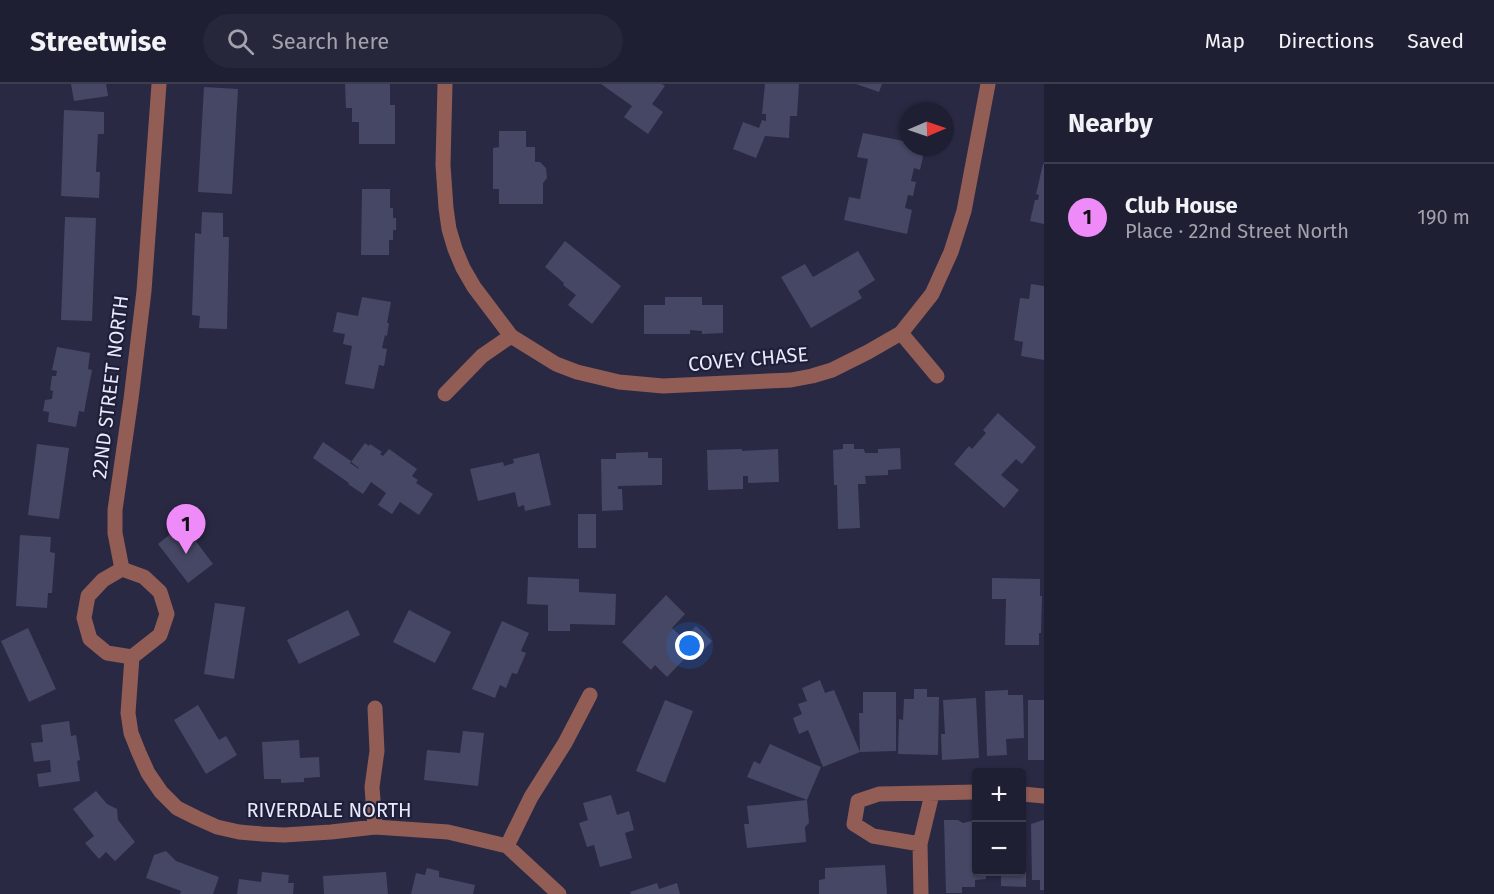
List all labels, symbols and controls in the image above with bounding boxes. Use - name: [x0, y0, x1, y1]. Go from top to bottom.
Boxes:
- search box: [203, 14, 623, 68]
- text: Streetwise: [30, 25, 167, 58]
- icon: search: [224, 25, 257, 58]
- text: Search here: [272, 28, 389, 55]
- text: Map: [1205, 28, 1245, 54]
- text: Directions: [1278, 28, 1374, 54]
- text: Saved: [1407, 28, 1464, 54]
- north arrow: [900, 102, 954, 156]
- text: Nearby: [1068, 108, 1153, 139]
- text: Club House: [1125, 192, 1238, 219]
- text: 1: [1083, 205, 1092, 229]
- text: 190 m: [1417, 205, 1470, 229]
- text: Place · 22nd Street North: [1125, 219, 1349, 243]
- street label: 22ND STREET NORTH: [87, 294, 133, 480]
- street label: COVEY CHASE: [687, 342, 809, 376]
- pin: 1: [166, 504, 206, 554]
- your location: [675, 631, 704, 660]
- map controls: [972, 768, 1026, 876]
- button: +: [972, 768, 1026, 822]
- street label: RIVERDALE NORTH: [246, 798, 412, 822]
- button: −: [972, 822, 1026, 876]

